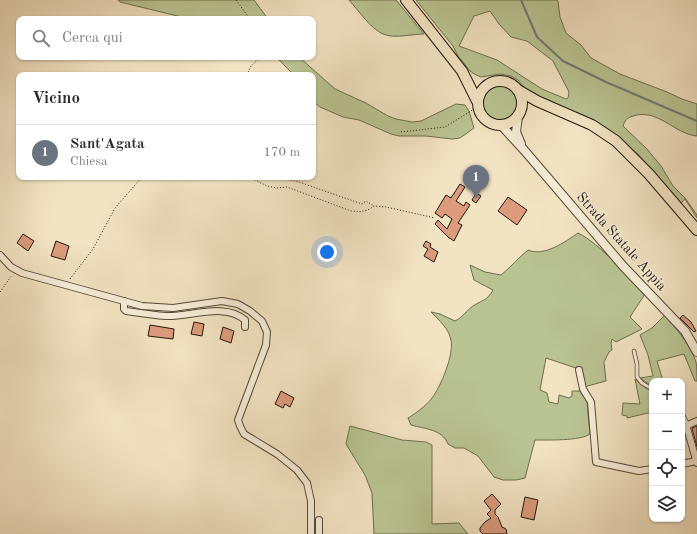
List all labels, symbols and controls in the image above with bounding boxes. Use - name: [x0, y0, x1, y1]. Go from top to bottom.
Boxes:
- search box: [16, 16, 316, 60]
- icon: search: [30, 27, 52, 49]
- text: Cerca qui: [62, 31, 123, 46]
- text: Vicino: [32, 90, 80, 107]
- text: Sant'Agata: [70, 137, 145, 152]
- text: 1: [41, 146, 49, 159]
- text: 170 m: [263, 146, 300, 159]
- text: Chiesa: [70, 155, 107, 168]
- pin: 1: [463, 165, 489, 198]
- street label: Strada Statale Appia: [574, 190, 669, 294]
- your location: [317, 242, 337, 262]
- map controls: [649, 378, 685, 522]
- button: +: [649, 378, 685, 414]
- button: −: [649, 414, 685, 450]
- button: locate: [649, 450, 685, 486]
- button: layers: [649, 486, 685, 522]

